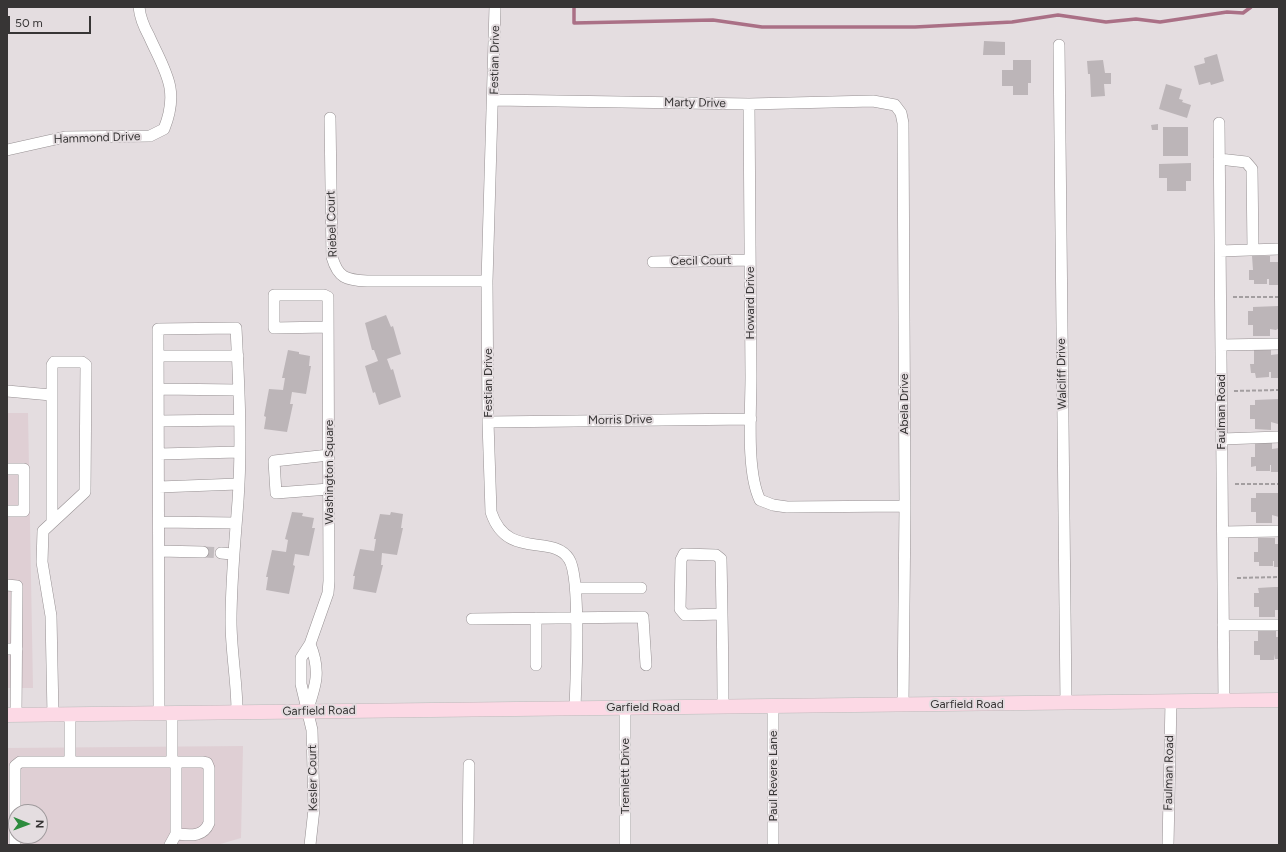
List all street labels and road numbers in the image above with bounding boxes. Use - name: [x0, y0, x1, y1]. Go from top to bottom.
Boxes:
- street label: Festian Drive: [487, 25, 503, 95]
- street label: Marty Drive: [664, 95, 726, 111]
- street label: Hammond Drive: [53, 129, 141, 147]
- street label: Riebel Court: [324, 190, 340, 258]
- street label: Cecil Court: [670, 253, 732, 269]
- street label: Howard Drive: [743, 267, 757, 339]
- street label: Walcliff Drive: [1054, 338, 1070, 410]
- street label: Festian Drive: [481, 348, 495, 418]
- street label: Abela Drive: [897, 373, 911, 435]
- street label: Faulman Road: [1214, 374, 1228, 450]
- street label: Morris Drive: [588, 412, 652, 428]
- street label: Washington Square: [322, 420, 336, 524]
- street label: Garfield Road: [930, 697, 1004, 711]
- street label: Garfield Road: [606, 700, 680, 714]
- street label: Garfield Road: [282, 703, 356, 719]
- street label: Paul Revere Lane: [766, 731, 780, 821]
- street label: Faulman Road: [1161, 735, 1177, 811]
- street label: Tremlett Drive: [618, 738, 632, 814]
- street label: Kesler Court: [305, 745, 321, 811]

